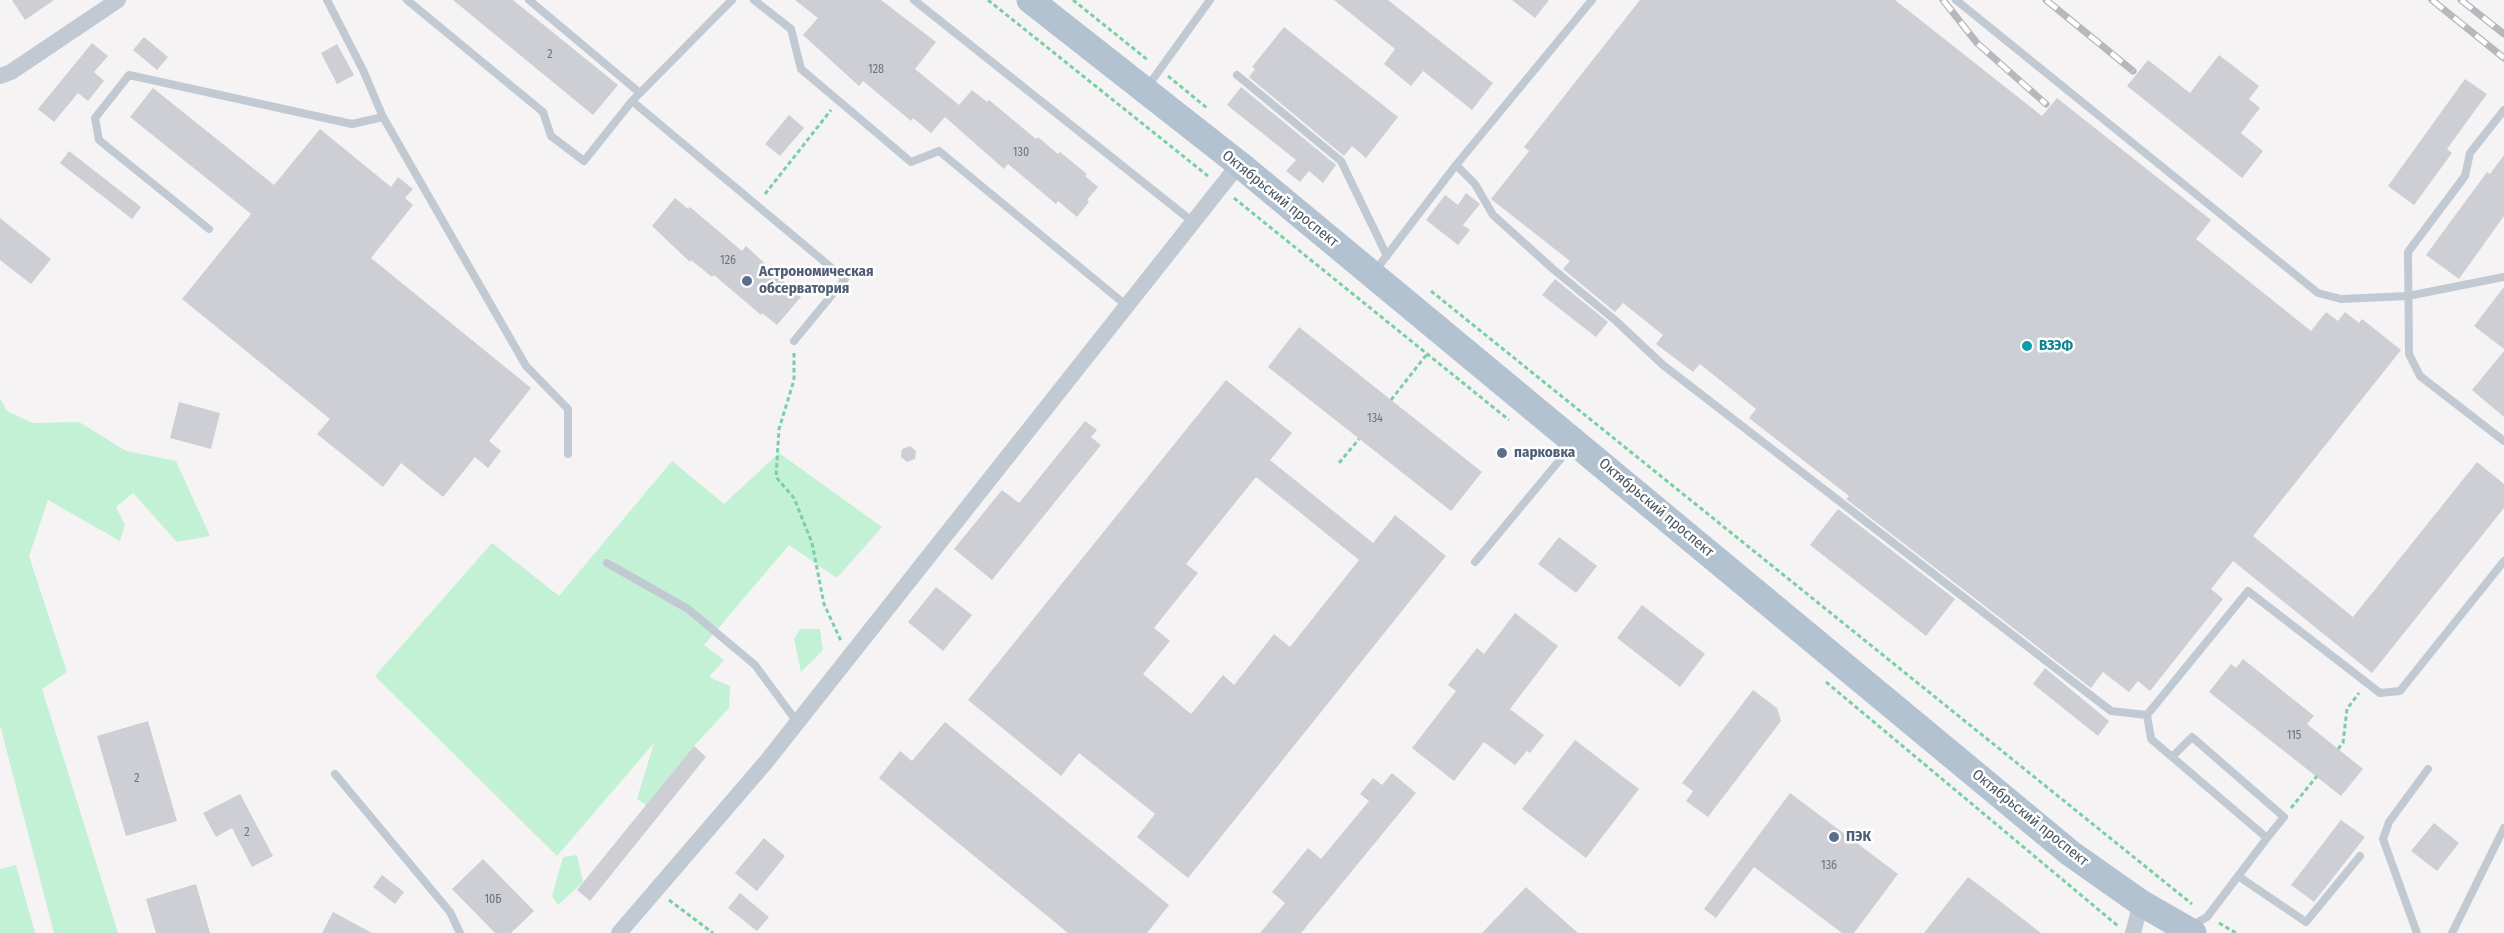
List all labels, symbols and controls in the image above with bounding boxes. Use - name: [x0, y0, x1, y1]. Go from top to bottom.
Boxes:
- house number: 2: [547, 48, 553, 62]
- house number: 128: [868, 63, 884, 77]
- house number: 130: [1013, 146, 1029, 160]
- street label: Октябрьский проспект: [1218, 147, 1342, 251]
- house number: 126: [720, 254, 736, 268]
- place label: Aстрономическая обсерватория: [759, 263, 873, 298]
- marker: Aстрономическая обсерватория: [740, 274, 754, 288]
- place label: ВЗЭФ: [2039, 337, 2073, 355]
- marker: ВЗЭФ: [2020, 339, 2034, 353]
- house number: 134: [1367, 412, 1383, 426]
- place label: парковка: [1514, 444, 1575, 462]
- marker: парковка: [1495, 446, 1509, 460]
- street label: Октябрьский проспект: [1595, 455, 1717, 561]
- house number: 115: [2287, 729, 2301, 743]
- street label: Октябрьский проспект: [1968, 766, 2092, 870]
- house number: 2: [134, 772, 140, 786]
- house number: 2: [244, 826, 250, 840]
- place label: ПЭК: [1846, 828, 1871, 846]
- marker: ПЭК: [1827, 830, 1841, 844]
- house number: 136: [1821, 859, 1837, 873]
- house number: 10Б: [484, 893, 502, 907]

